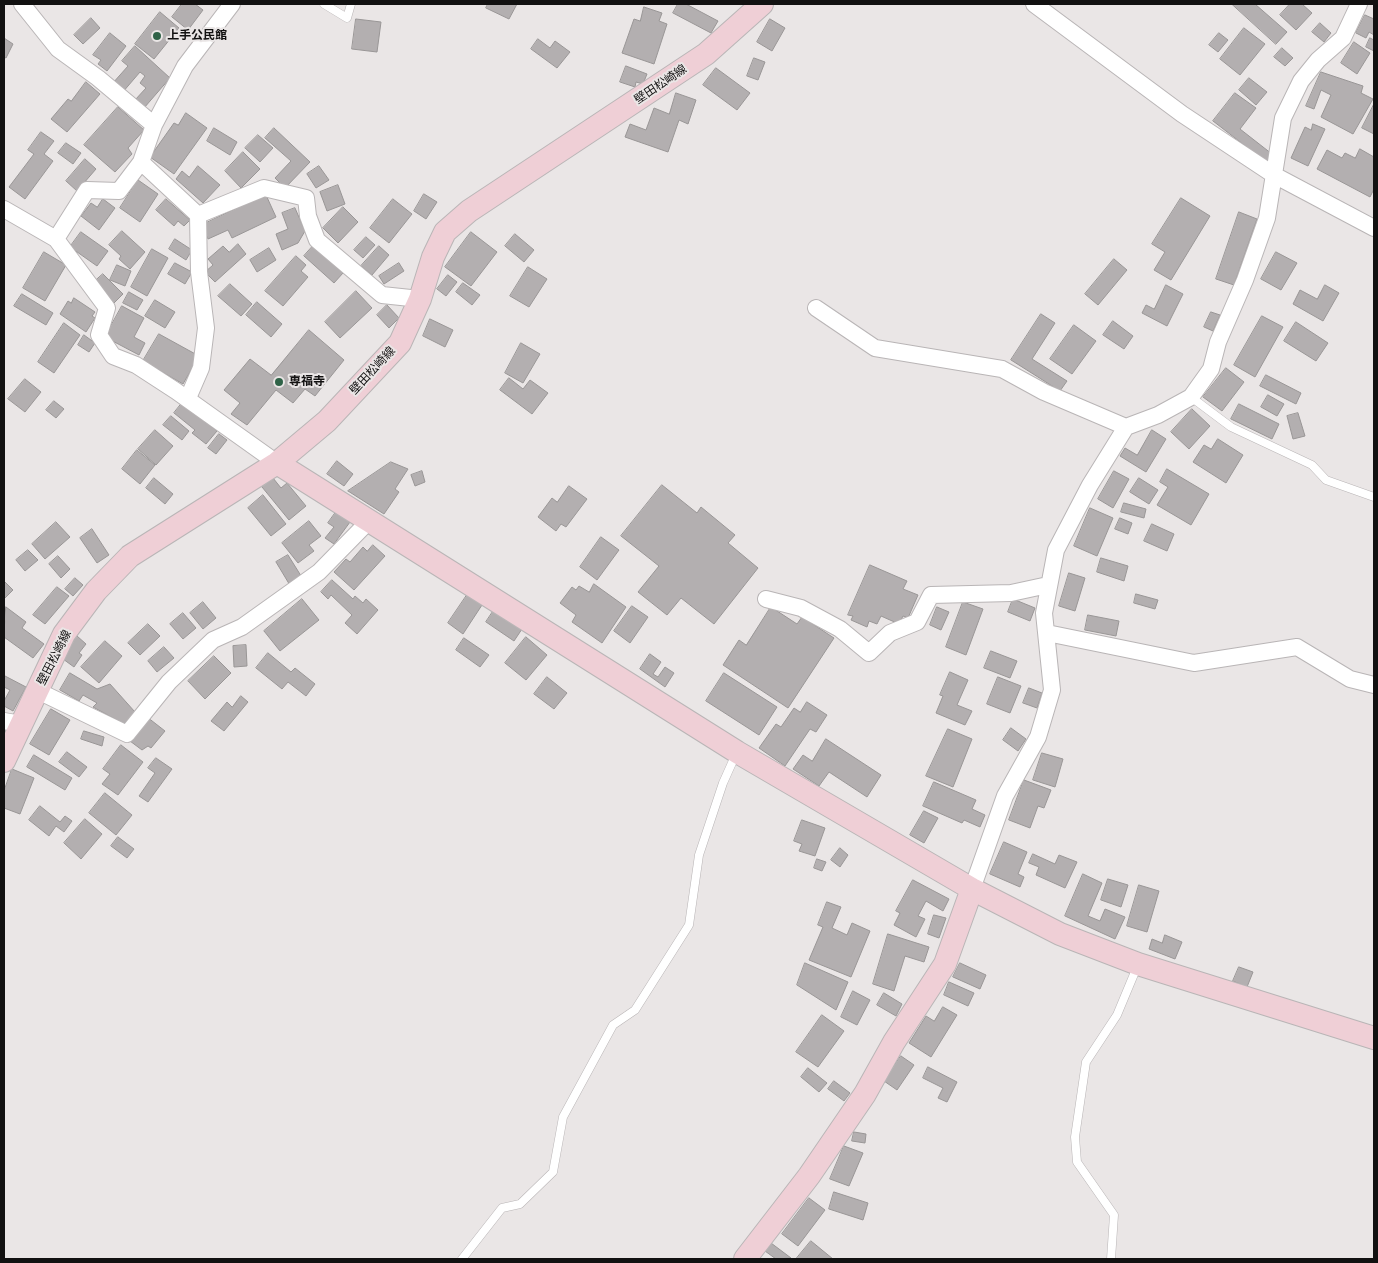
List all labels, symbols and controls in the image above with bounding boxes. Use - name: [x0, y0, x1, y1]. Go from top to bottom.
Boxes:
- place label: 上手公民館: [167, 29, 227, 43]
- marker: 上手公民館: [151, 30, 163, 42]
- street label: 壁田松崎線: [632, 62, 690, 108]
- street label: 壁田松崎線: [347, 344, 399, 398]
- place label: 専福寺: [289, 375, 325, 389]
- marker: 専福寺: [273, 376, 285, 388]
- street label: 壁田松崎線: [35, 628, 75, 688]

